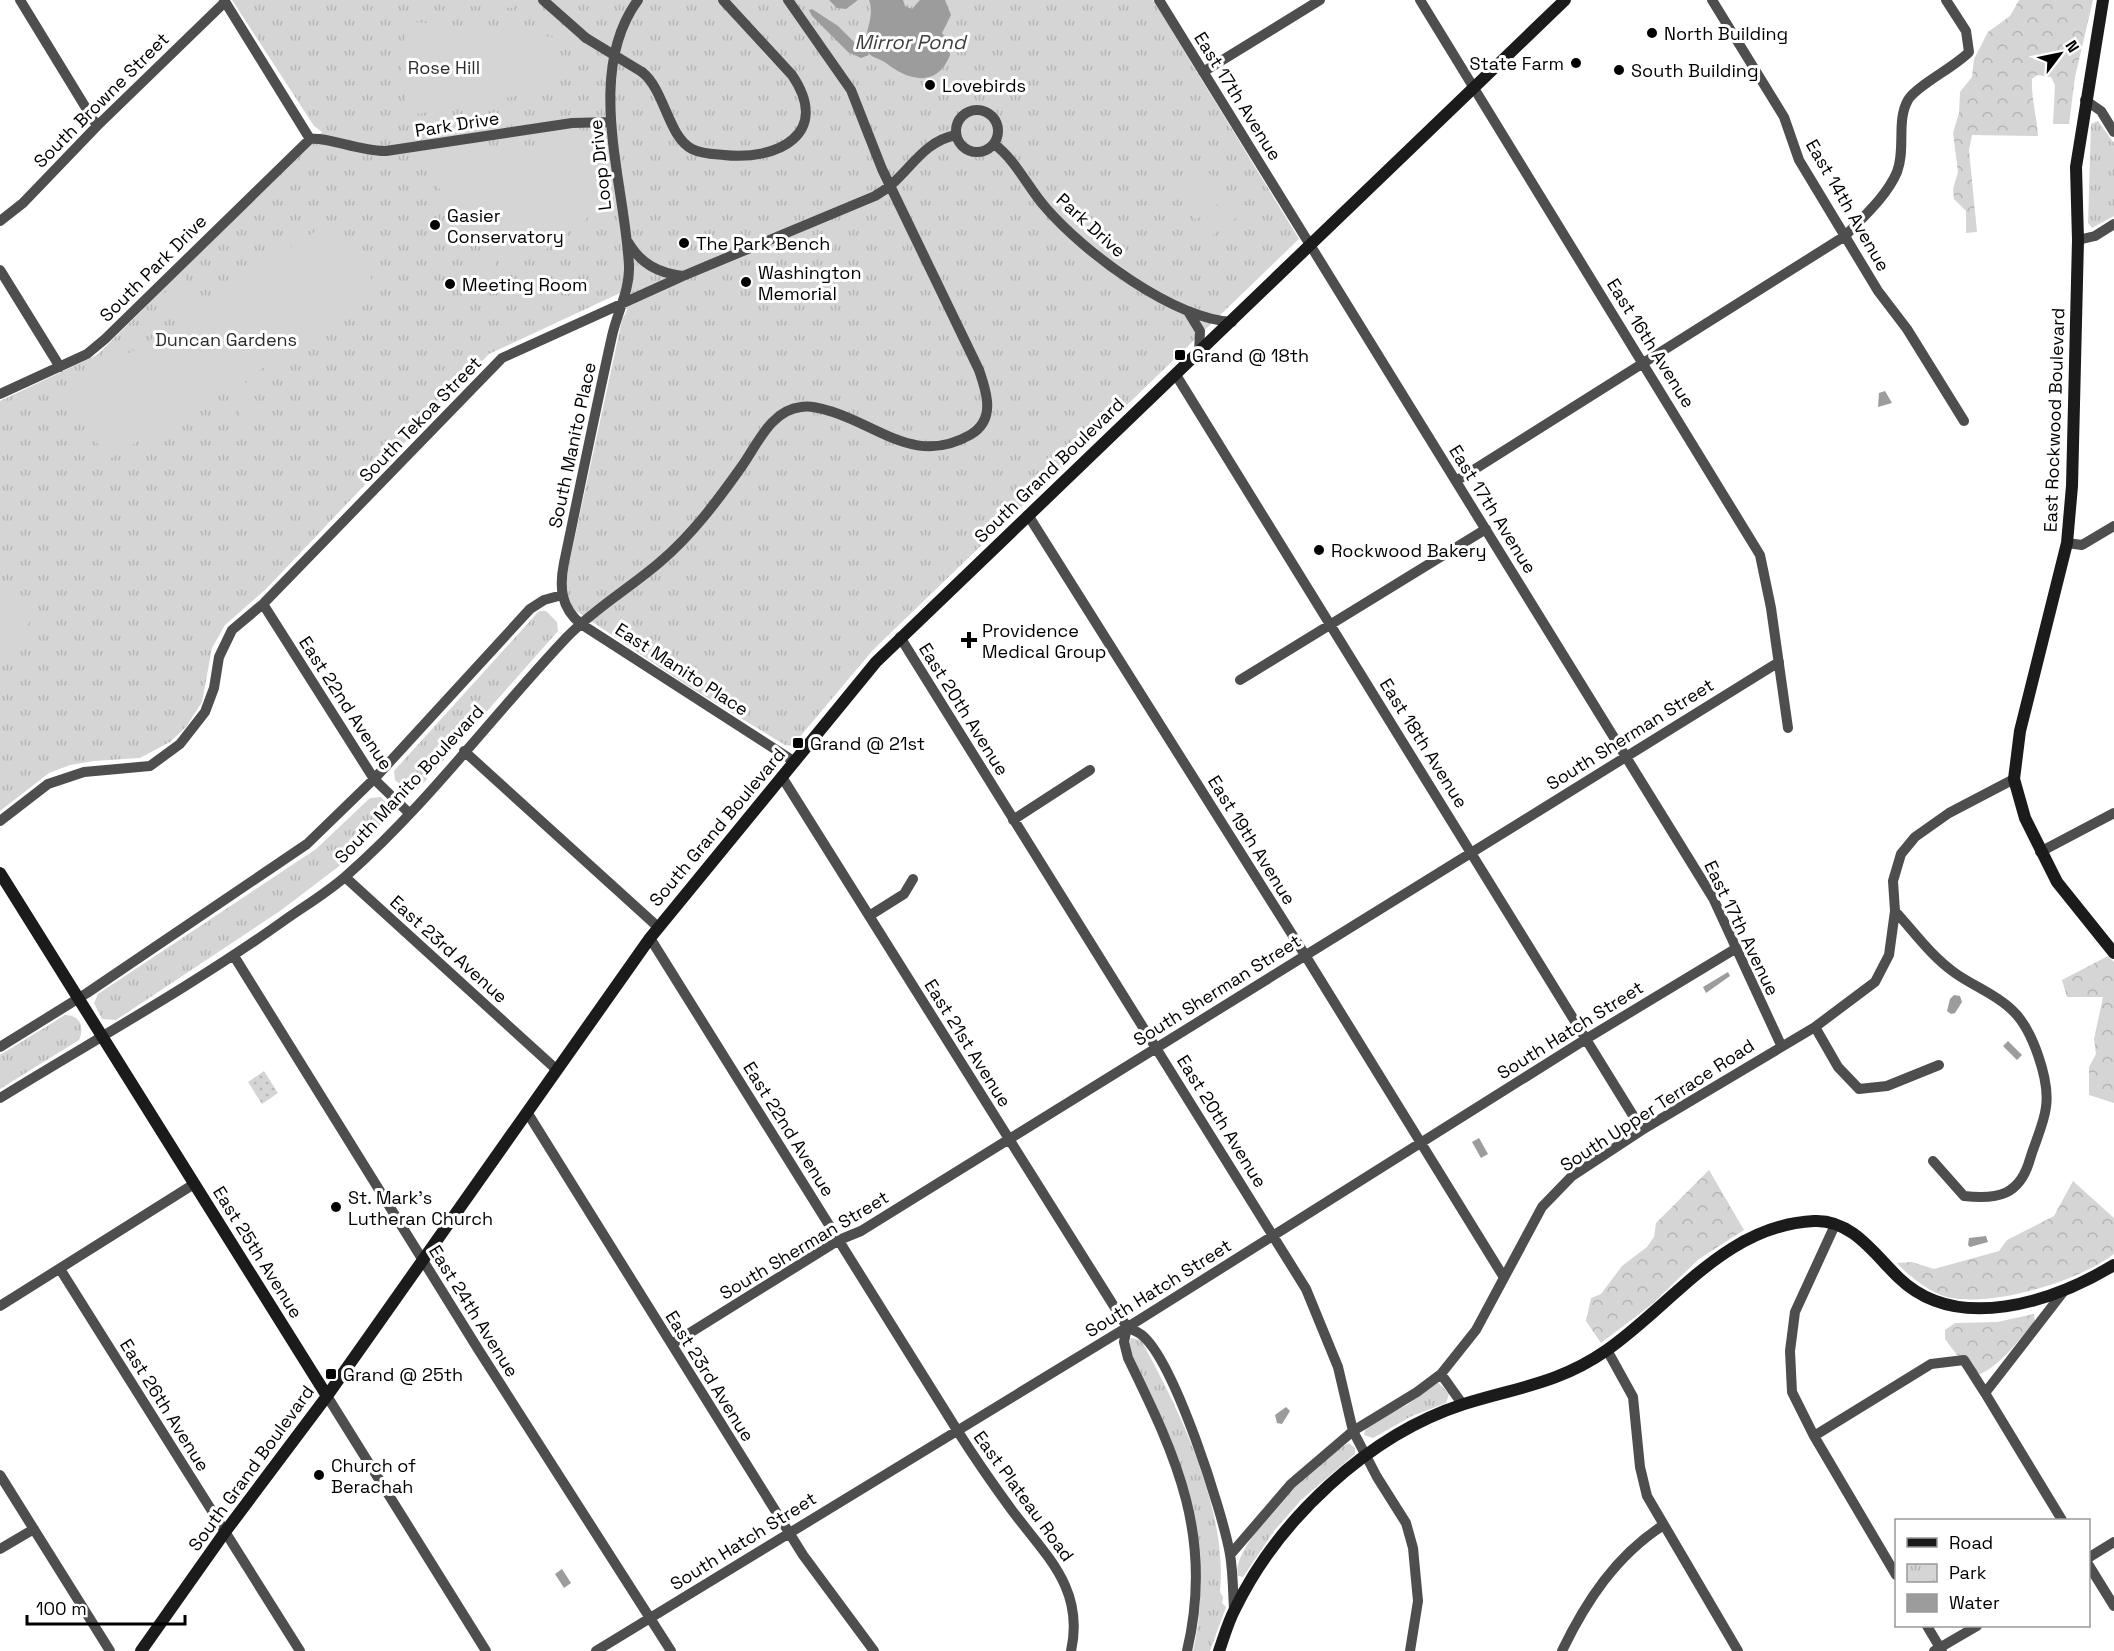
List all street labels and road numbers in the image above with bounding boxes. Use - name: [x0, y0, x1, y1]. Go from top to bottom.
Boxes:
- street label: South Browne Street: [28, 27, 174, 173]
- street label: East 17th Avenue: [1189, 27, 1287, 165]
- street label: Park Drive: [413, 106, 501, 142]
- street label: Loop Drive: [584, 118, 616, 212]
- street label: East 14th Avenue: [1801, 135, 1895, 275]
- street label: Park Drive: [1052, 188, 1130, 262]
- street label: South Park Drive: [95, 210, 211, 326]
- street label: East 16th Avenue: [1602, 274, 1700, 412]
- street label: East Rockwood Boulevard: [2039, 307, 2069, 533]
- street label: South Tekoa Street: [354, 351, 486, 487]
- street label: South Manito Place: [543, 360, 601, 530]
- street label: South Grand Boulevard: [969, 392, 1129, 548]
- street label: East 17th Avenue: [1444, 440, 1542, 578]
- street label: East Manito Place: [611, 617, 753, 721]
- street label: East 22nd Avenue: [294, 632, 398, 774]
- street label: East 20th Avenue: [914, 638, 1014, 780]
- street label: South Sherman Street: [1542, 673, 1718, 795]
- street label: East 18th Avenue: [1375, 674, 1473, 812]
- street label: South Manito Boulevard: [329, 700, 489, 868]
- street label: South Grand Boulevard: [644, 743, 790, 911]
- street label: East 19th Avenue: [1203, 771, 1301, 909]
- street label: East 17th Avenue: [1699, 857, 1785, 999]
- street label: East 23rd Avenue: [385, 890, 513, 1008]
- street label: South Sherman Street: [1129, 929, 1305, 1051]
- street label: East 21st Avenue: [919, 975, 1017, 1111]
- street label: South Hatch Street: [1493, 976, 1647, 1084]
- street label: South Upper Terrace Road: [1556, 1034, 1758, 1176]
- street label: East 20th Avenue: [1172, 1050, 1272, 1192]
- street label: East 22nd Avenue: [738, 1057, 840, 1201]
- street label: East 25th Avenue: [208, 1182, 308, 1322]
- street label: South Sherman Street: [715, 1185, 893, 1305]
- street label: South Hatch Street: [1081, 1234, 1235, 1342]
- street label: East 24th Avenue: [424, 1241, 524, 1381]
- street label: East 23rd Avenue: [660, 1306, 760, 1446]
- street label: East 26th Avenue: [115, 1335, 215, 1475]
- street label: South Grand Boulevard: [183, 1380, 319, 1556]
- street label: East Plateau Road: [969, 1426, 1079, 1566]
- street label: South Hatch Street: [666, 1487, 820, 1595]

